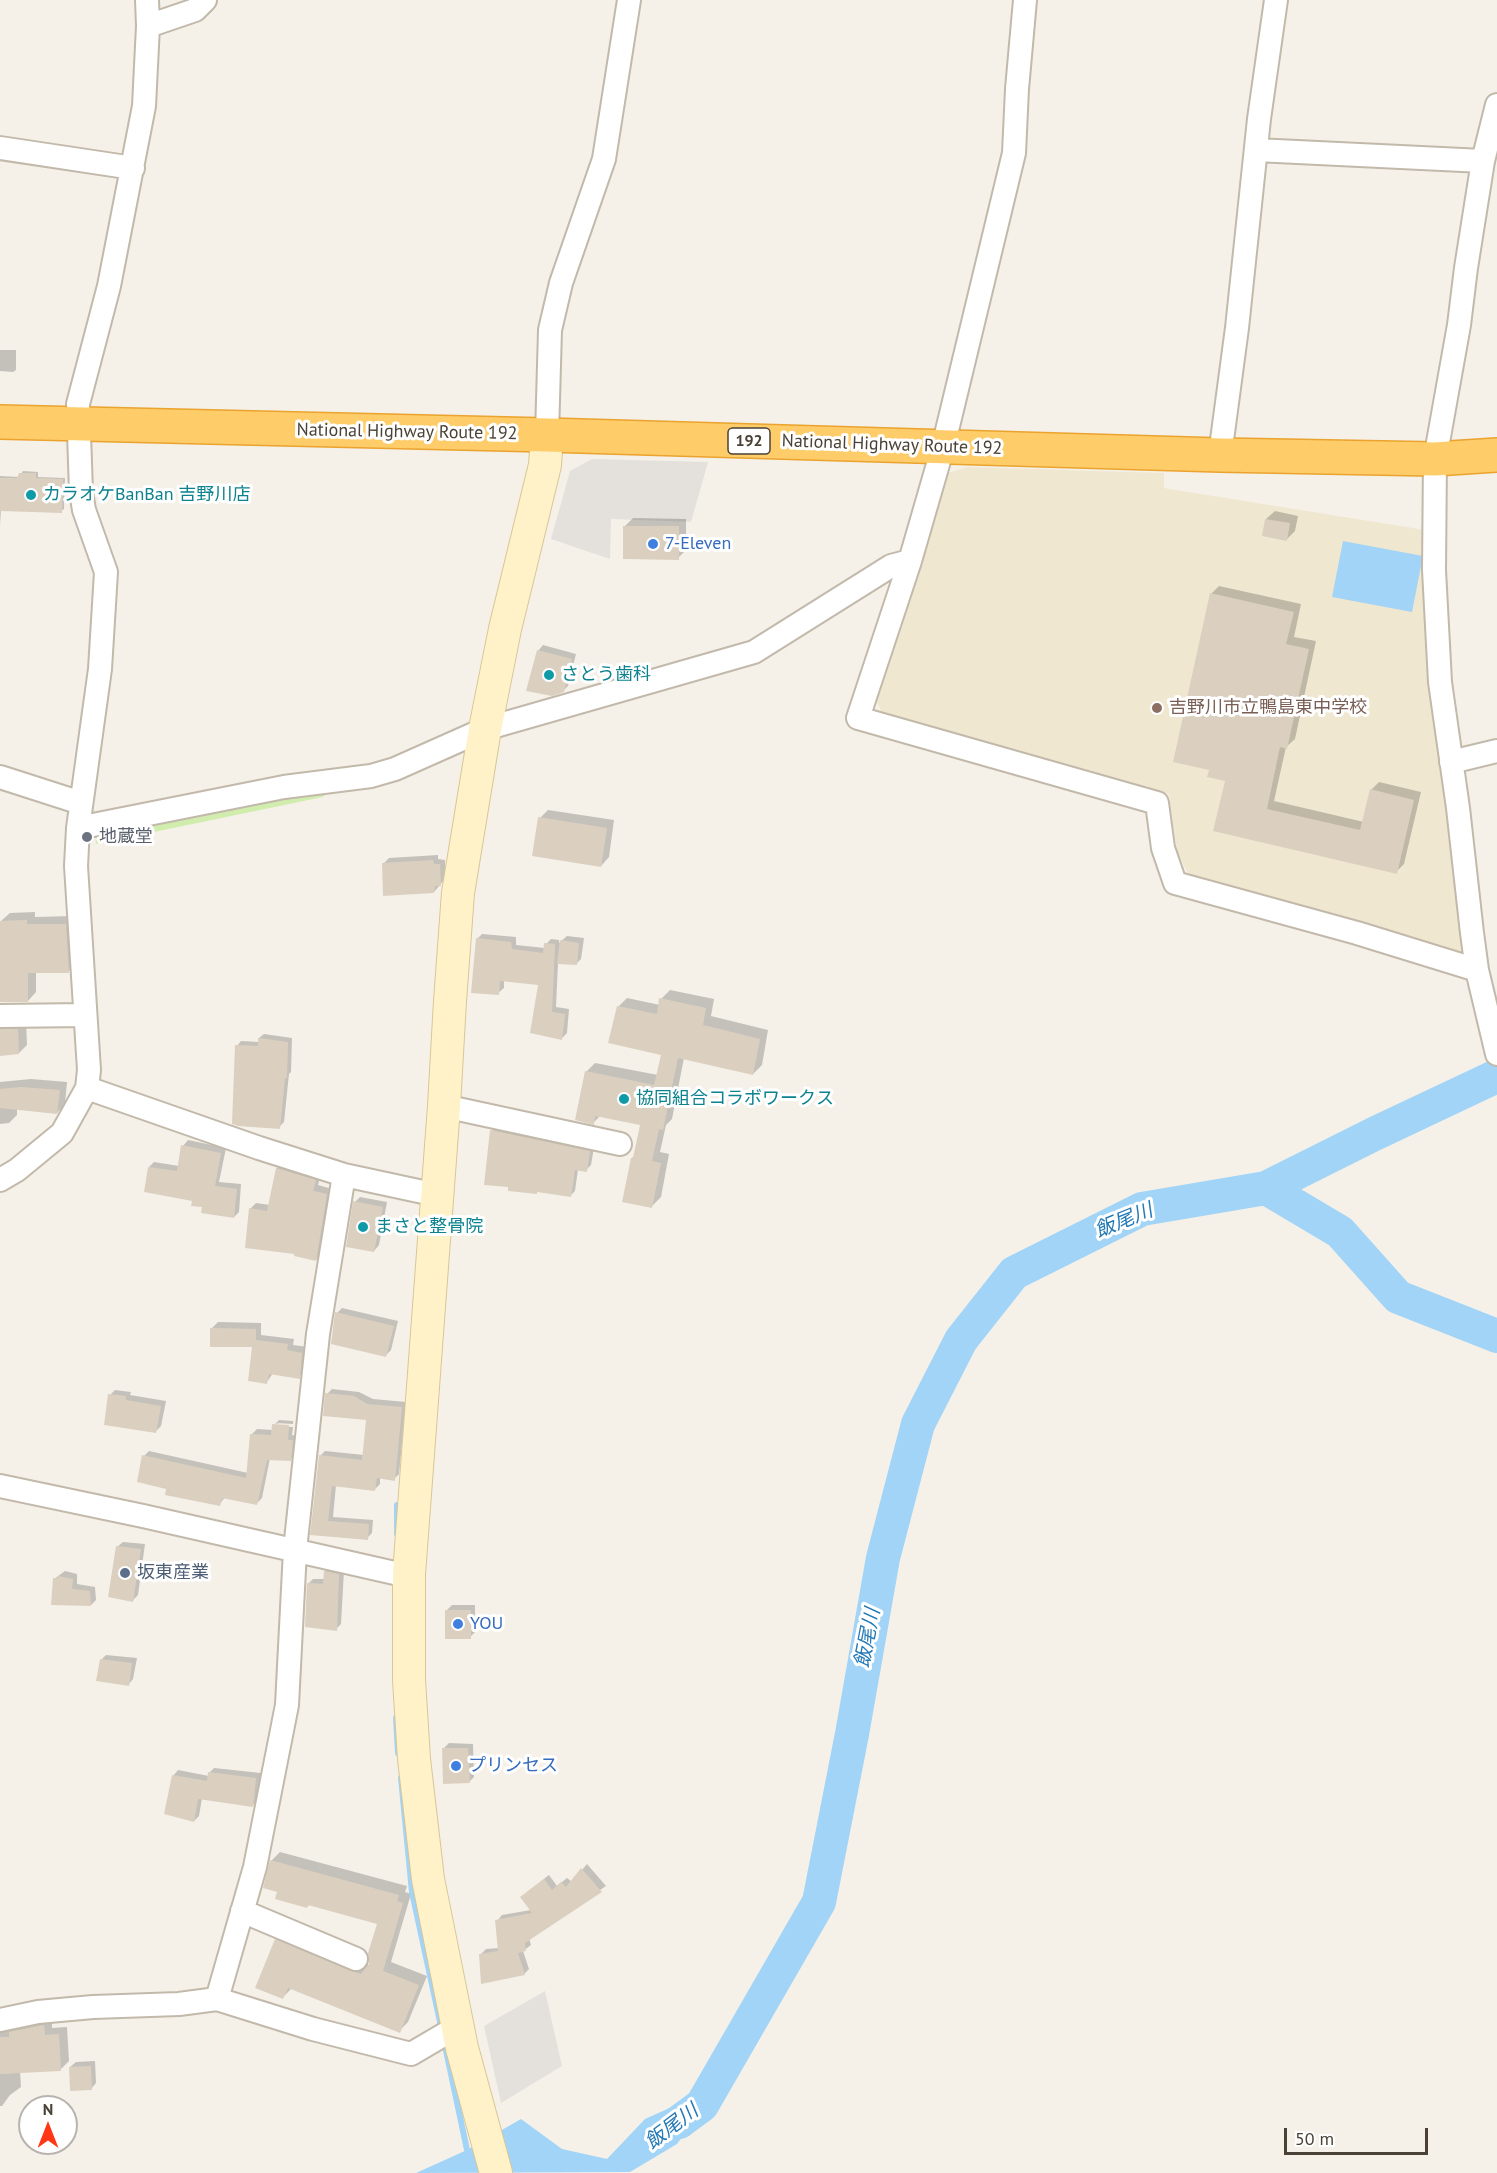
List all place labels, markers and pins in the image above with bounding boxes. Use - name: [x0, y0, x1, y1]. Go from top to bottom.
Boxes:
- place label: カラオケBanBan 吉野川店: [43, 484, 250, 506]
- marker: カラオケBanBan 吉野川店: [24, 488, 38, 502]
- place label: 7-Eleven: [665, 533, 731, 555]
- marker: 7-Eleven: [646, 537, 660, 551]
- place label: さとう歯科: [561, 664, 651, 686]
- marker: さとう歯科: [542, 668, 556, 682]
- place label: 吉野川市立鴨島東中学校: [1169, 697, 1367, 719]
- marker: 吉野川市立鴨島東中学校: [1150, 701, 1164, 715]
- place label: 地蔵堂: [99, 826, 153, 848]
- marker: 地蔵堂: [80, 830, 94, 844]
- place label: 協同組合コラボワークス: [636, 1088, 834, 1110]
- marker: 協同組合コラボワークス: [617, 1092, 631, 1106]
- place label: まさと整骨院: [375, 1216, 483, 1238]
- marker: まさと整骨院: [356, 1220, 370, 1234]
- place label: 坂東産業: [137, 1562, 209, 1584]
- marker: 坂東産業: [118, 1566, 132, 1580]
- place label: YOU: [470, 1613, 503, 1635]
- marker: YOU: [451, 1617, 465, 1631]
- place label: プリンセス: [468, 1755, 558, 1777]
- marker: プリンセス: [449, 1759, 463, 1773]

